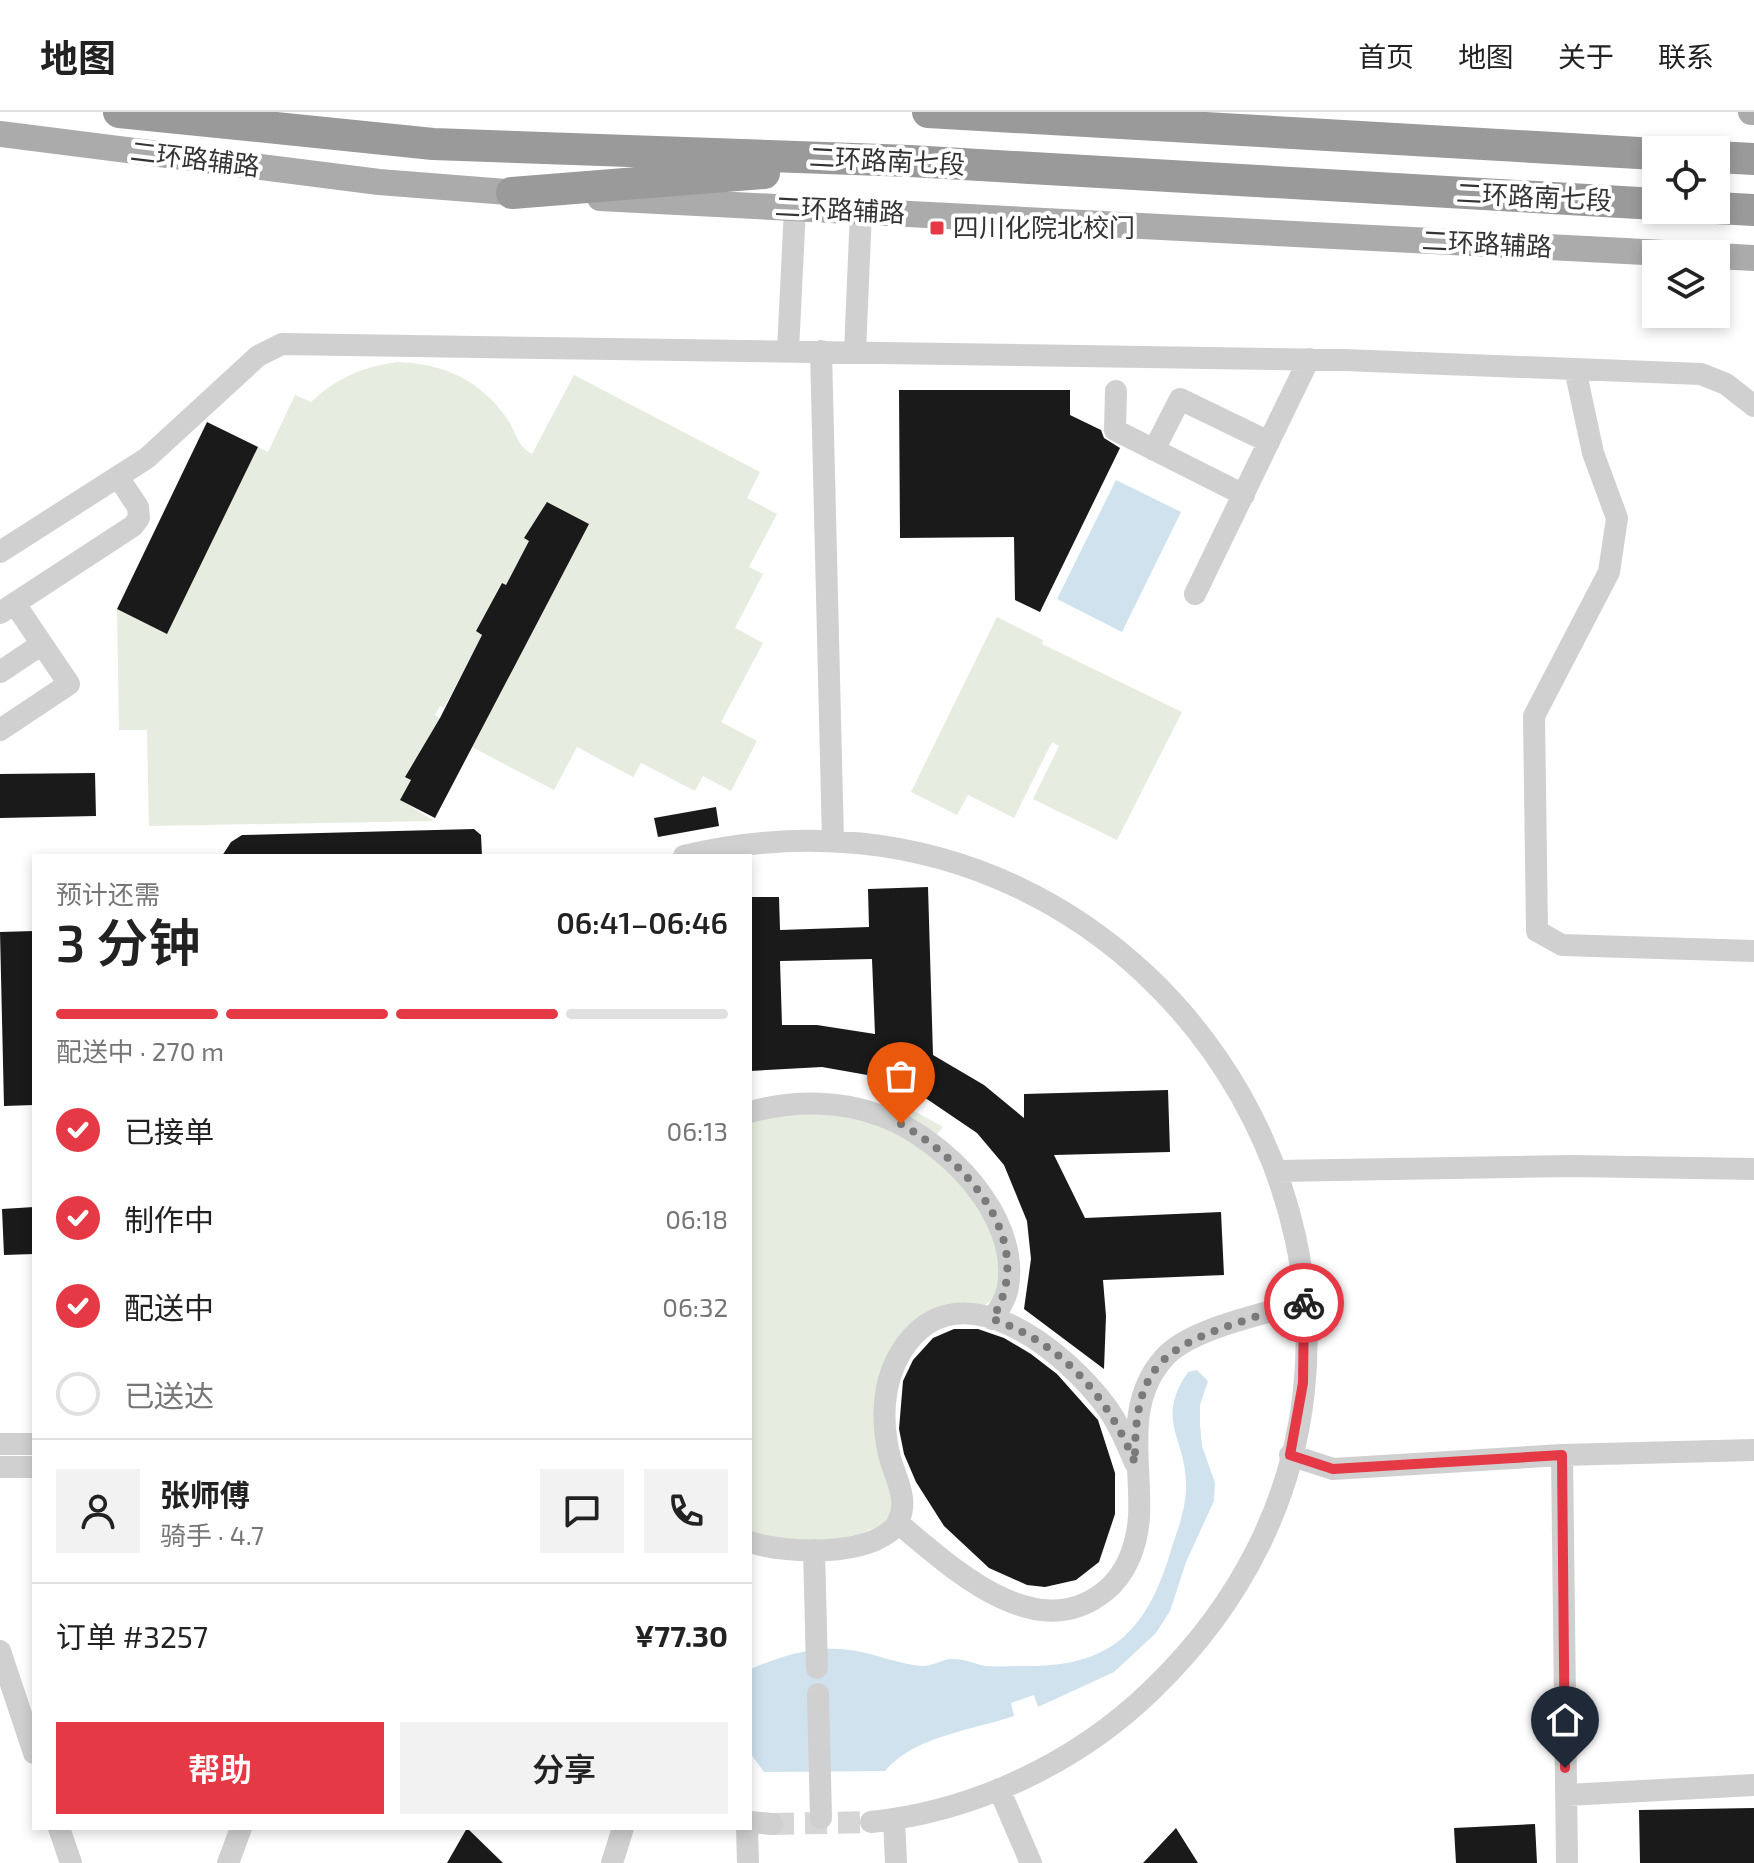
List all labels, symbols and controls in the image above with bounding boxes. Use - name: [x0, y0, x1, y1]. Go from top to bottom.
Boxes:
- text: 地图: [40, 34, 116, 80]
- text: 首页: [1358, 39, 1414, 73]
- text: 地图: [1458, 39, 1514, 73]
- text: 关于: [1558, 39, 1614, 73]
- text: 联系: [1658, 39, 1714, 73]
- street label: 二环路辅路: [129, 134, 262, 181]
- map controls: [1642, 136, 1730, 328]
- button: locate: [1642, 136, 1730, 224]
- street label: 二环路南七段: [808, 140, 966, 179]
- street label: 二环路南七段: [1455, 176, 1613, 215]
- street label: 二环路辅路: [774, 190, 906, 227]
- place label: 四川化院北校门: [953, 211, 1135, 242]
- marker: 四川化院北校门: [928, 219, 946, 237]
- street label: 二环路辅路: [1421, 224, 1553, 261]
- button: layers: [1642, 240, 1730, 328]
- text: 预计还需: [56, 878, 160, 909]
- text: 06:41–06:46: [556, 904, 728, 940]
- text: 3 分钟: [56, 910, 201, 972]
- text: 配送中 · 270 m: [56, 1035, 224, 1066]
- pin: [867, 1042, 935, 1124]
- icon: bag: [879, 1054, 923, 1098]
- icon: check: [56, 1108, 100, 1152]
- text: 已接单: [124, 1113, 214, 1149]
- text: 06:13: [667, 1115, 728, 1146]
- icon: check: [56, 1196, 100, 1240]
- text: 制作中: [124, 1201, 214, 1237]
- text: 06:18: [665, 1203, 728, 1234]
- courier: [1264, 1263, 1344, 1343]
- icon: bike: [1282, 1281, 1326, 1325]
- icon: check: [56, 1284, 100, 1328]
- text: 配送中: [124, 1289, 214, 1325]
- text: 06:32: [662, 1291, 728, 1322]
- text: 已送达: [124, 1377, 214, 1413]
- button: person: [56, 1469, 140, 1553]
- button: chat: [540, 1469, 624, 1553]
- button: phone: [644, 1469, 728, 1553]
- text: 张师傅: [160, 1476, 250, 1512]
- text: 骑手 · 4.7: [160, 1519, 264, 1550]
- text: ¥77.30: [634, 1617, 728, 1653]
- text: 订单 #3257: [56, 1618, 208, 1654]
- pin: [1531, 1686, 1599, 1768]
- icon: home: [1543, 1698, 1587, 1742]
- button: 帮助: [56, 1722, 384, 1814]
- button: 分享: [400, 1722, 728, 1814]

